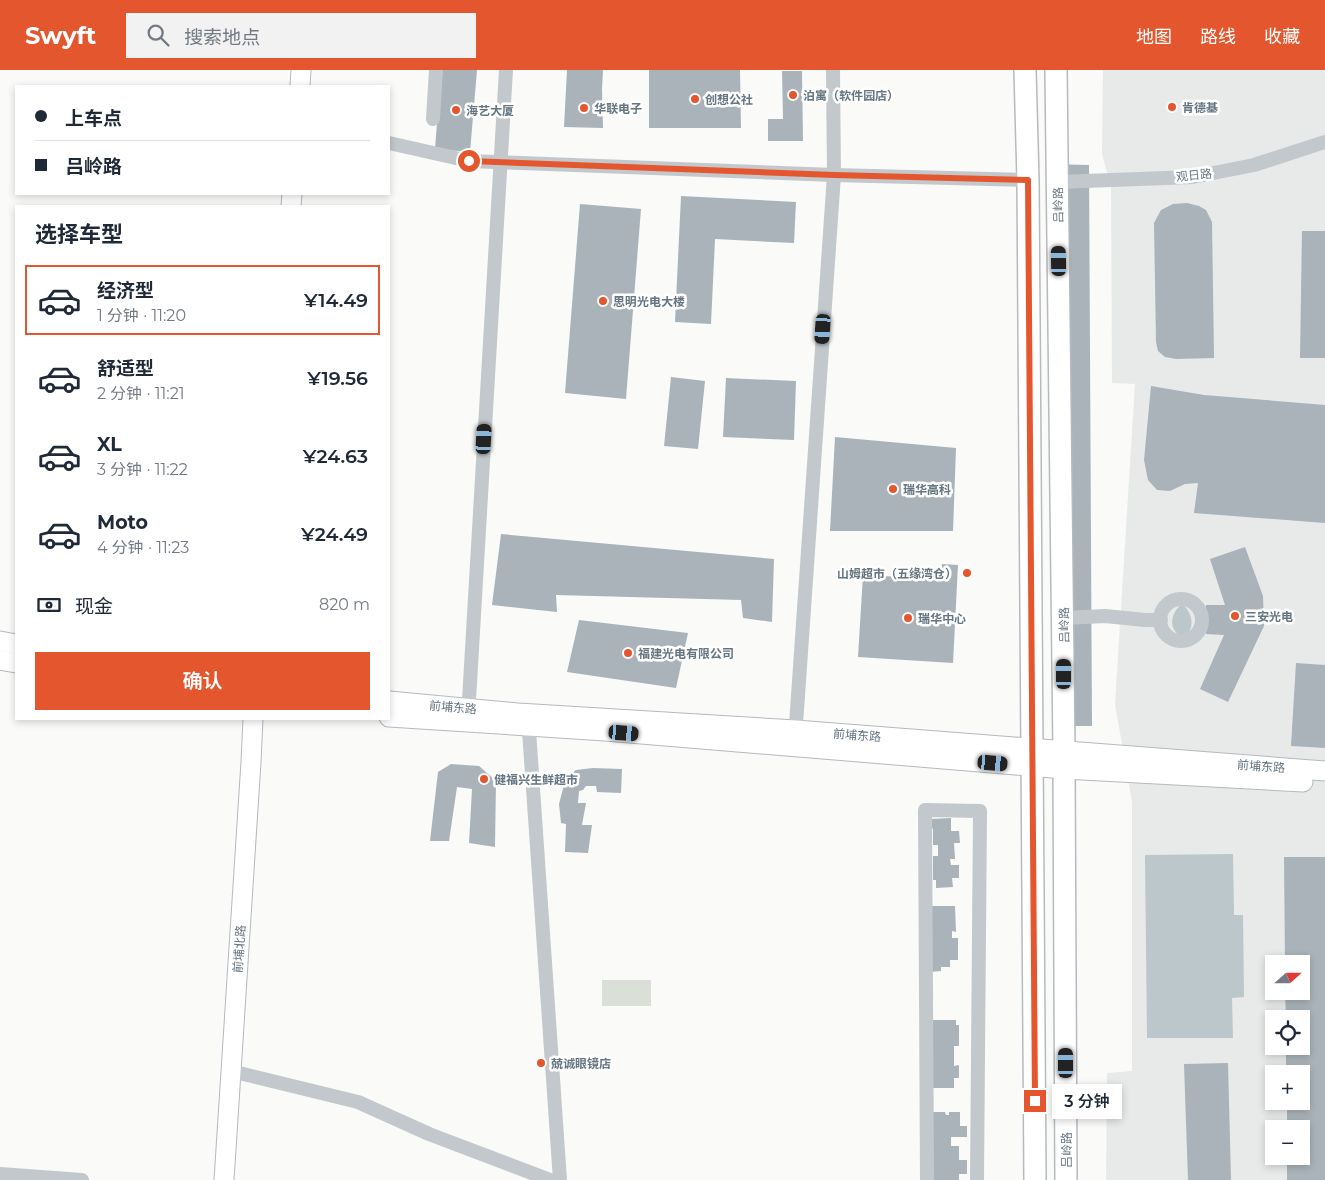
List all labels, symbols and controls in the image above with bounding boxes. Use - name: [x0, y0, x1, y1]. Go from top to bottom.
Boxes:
- search box: [126, 13, 476, 58]
- text: Swyft: [25, 21, 96, 50]
- icon: search: [144, 21, 172, 49]
- text: 搜索地点: [184, 26, 260, 49]
- text: 地图: [1136, 26, 1172, 48]
- text: 路线: [1200, 26, 1236, 48]
- text: 收藏: [1264, 26, 1300, 48]
- place label: 泊寓（软件园店）: [803, 88, 899, 103]
- marker: 泊寓（软件园店）: [787, 89, 799, 101]
- place label: 创想公社: [705, 92, 753, 107]
- marker: 创想公社: [689, 93, 701, 105]
- place label: 肯德基: [1182, 100, 1218, 115]
- place label: 华联电子: [594, 101, 642, 116]
- marker: 肯德基: [1166, 101, 1178, 113]
- marker: 华联电子: [578, 102, 590, 114]
- place label: 海艺大厦: [466, 103, 514, 118]
- marker: 海艺大厦: [450, 104, 462, 116]
- text: 上车点: [65, 107, 122, 130]
- route start: [458, 150, 480, 172]
- text: 吕岭路: [65, 155, 122, 178]
- street label: 观日路: [1175, 166, 1213, 184]
- street label: 吕岭路: [1050, 187, 1066, 223]
- text: 选择车型: [35, 221, 123, 248]
- car: [1051, 246, 1066, 276]
- icon: car: [37, 278, 82, 323]
- text: 经济型: [97, 279, 154, 302]
- text: ¥14.49: [304, 289, 368, 312]
- place label: 思明光电大楼: [613, 294, 685, 309]
- marker: 思明光电大楼: [597, 295, 609, 307]
- text: 1 分钟 · 11:20: [97, 306, 186, 325]
- car: [814, 314, 831, 344]
- icon: car: [37, 356, 82, 401]
- text: 舒适型: [97, 357, 154, 380]
- text: ¥19.56: [307, 367, 368, 390]
- text: 2 分钟 · 11:21: [97, 384, 185, 403]
- car: [475, 424, 492, 454]
- text: XL: [97, 433, 122, 456]
- icon: car: [37, 434, 82, 479]
- text: ¥24.63: [303, 445, 368, 468]
- text: 3 分钟 · 11:22: [97, 460, 188, 479]
- place label: 瑞华高科: [903, 482, 951, 497]
- marker: 瑞华高科: [887, 483, 899, 495]
- text: Moto: [97, 511, 148, 534]
- icon: car: [37, 512, 82, 557]
- text: ¥24.49: [301, 523, 368, 546]
- text: 4 分钟 · 11:23: [97, 538, 189, 557]
- place label: 山姆超市（五缘湾仓）: [837, 566, 957, 581]
- marker: 山姆超市（五缘湾仓）: [961, 567, 973, 579]
- icon: cash: [35, 591, 63, 619]
- text: 现金: [75, 595, 113, 618]
- text: 820 m: [319, 595, 370, 614]
- street label: 吕岭路: [1056, 607, 1072, 643]
- place label: 三安光电: [1245, 609, 1293, 624]
- marker: 三安光电: [1229, 610, 1241, 622]
- place label: 瑞华中心: [918, 611, 966, 626]
- marker: 瑞华中心: [902, 612, 914, 624]
- place label: 福建光电有限公司: [638, 646, 734, 661]
- marker: 福建光电有限公司: [622, 647, 634, 659]
- button: 确认: [35, 652, 370, 710]
- car: [1056, 659, 1071, 689]
- street label: 前埔东路: [428, 697, 478, 717]
- car: [608, 724, 639, 742]
- street label: 前埔东路: [833, 726, 881, 744]
- car: [977, 754, 1008, 772]
- street label: 前埔东路: [1237, 757, 1285, 775]
- place label: 健福兴生鲜超市: [494, 772, 578, 787]
- marker: 健福兴生鲜超市: [478, 773, 490, 785]
- street label: 前埔北路: [230, 925, 248, 973]
- north arrow: [1265, 955, 1310, 1000]
- map controls: [1265, 955, 1310, 1165]
- button: locate: [1265, 1010, 1310, 1055]
- car: [1058, 1048, 1073, 1078]
- place label: 兢诚眼镜店: [551, 1056, 611, 1071]
- marker: 兢诚眼镜店: [535, 1057, 547, 1069]
- button: +: [1265, 1065, 1310, 1110]
- callout: 3 分钟: [1052, 1084, 1122, 1118]
- route end: [1024, 1090, 1046, 1112]
- text: 3 分钟: [1064, 1092, 1110, 1111]
- button: −: [1265, 1120, 1310, 1165]
- street label: 吕岭路: [1059, 1132, 1074, 1168]

